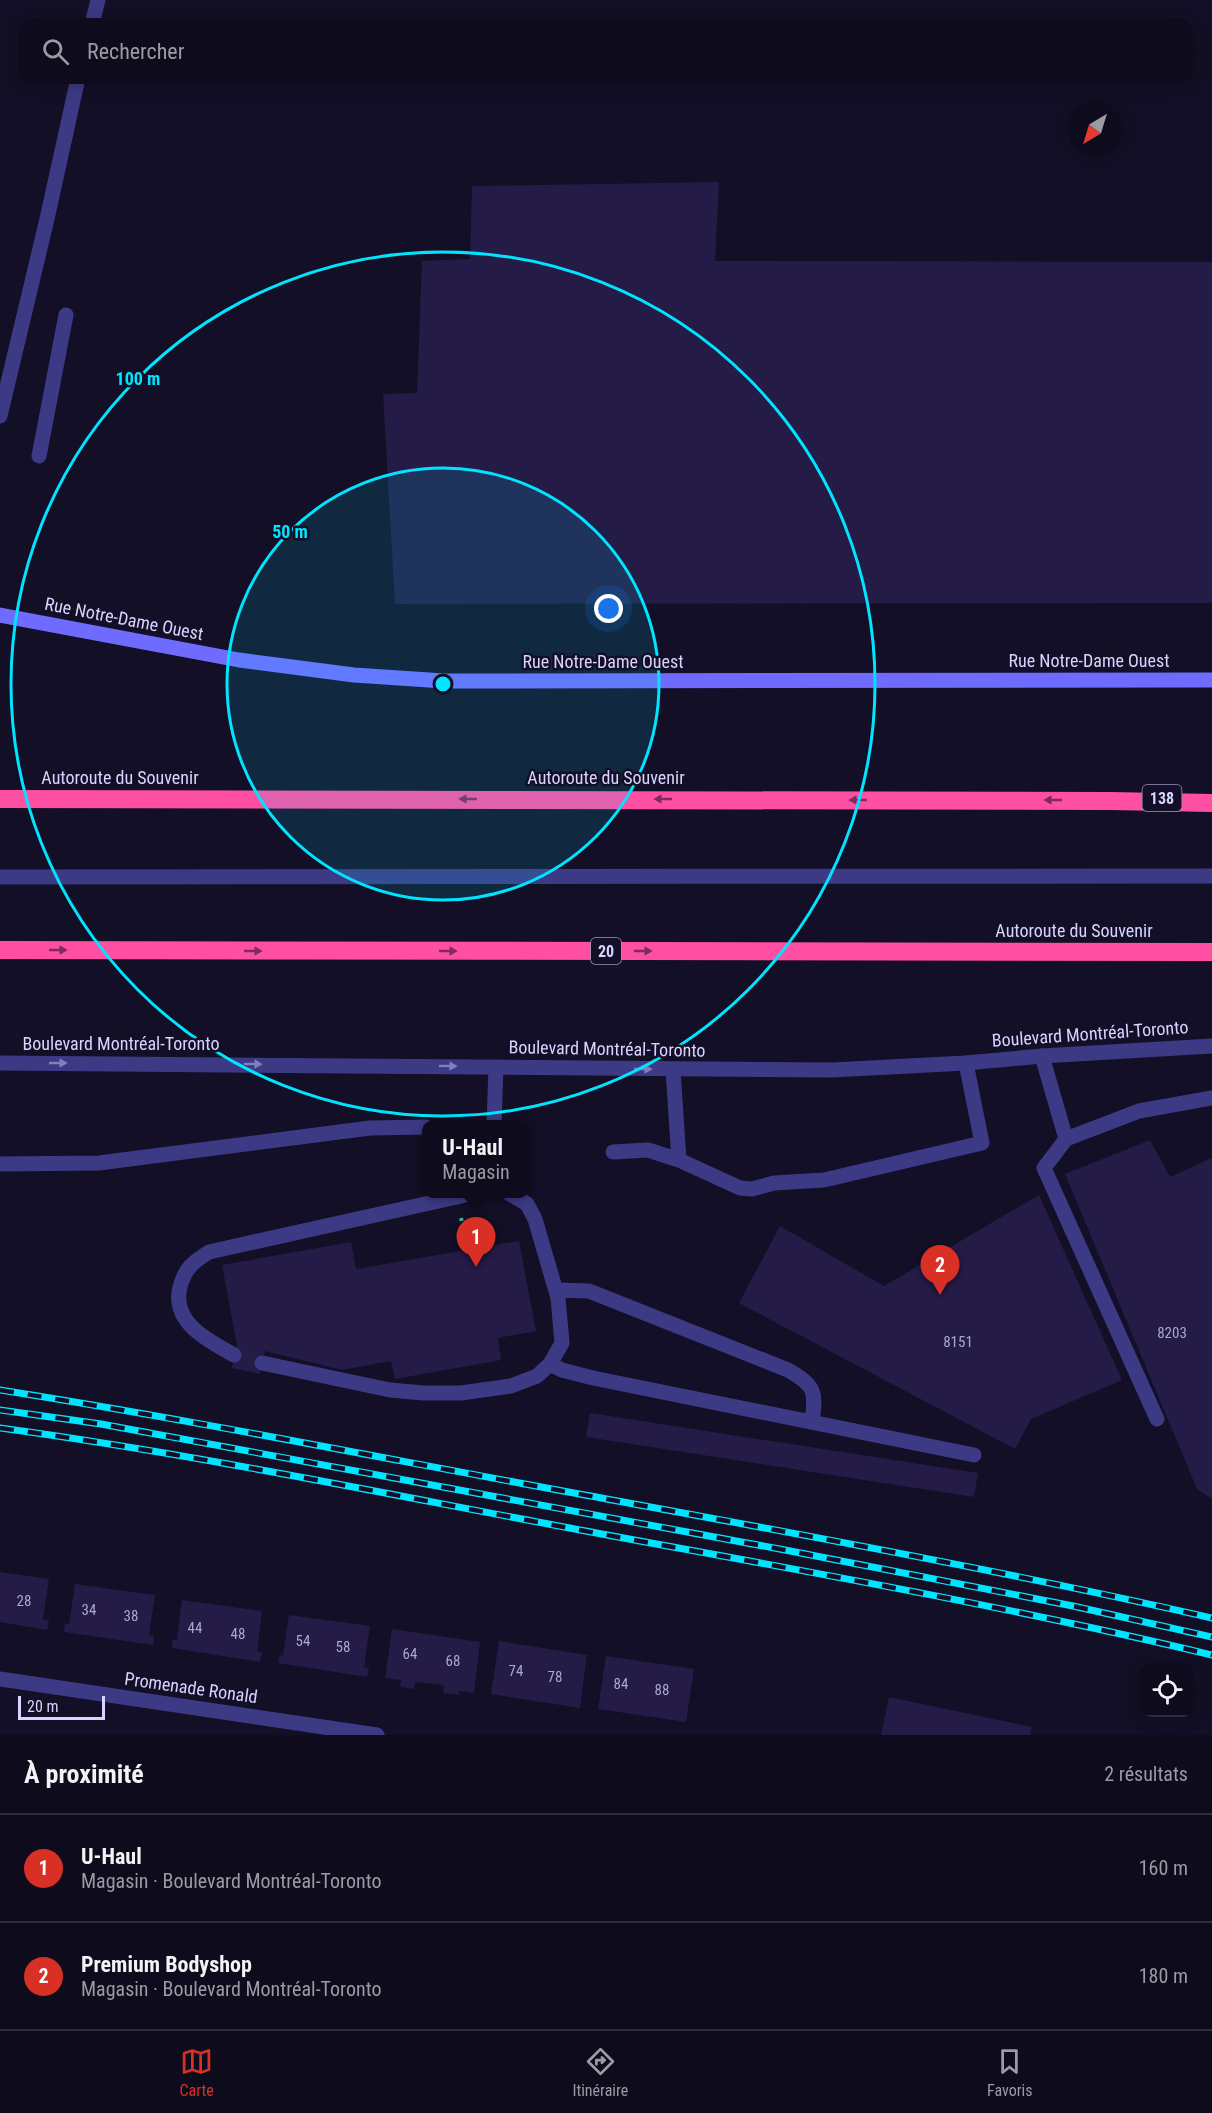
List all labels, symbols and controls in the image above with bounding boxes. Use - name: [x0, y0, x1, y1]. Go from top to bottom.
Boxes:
- search box: [18, 18, 1194, 84]
- icon: search: [39, 35, 72, 68]
- text: Rechercher: [87, 39, 184, 64]
- north arrow: [1068, 102, 1122, 156]
- text: 100 m: [116, 368, 160, 389]
- text: 50 m: [272, 521, 308, 542]
- street label: Rue Notre-Dame Ouest: [43, 593, 205, 644]
- your location: [594, 594, 623, 623]
- street label: Rue Notre-Dame Ouest: [1008, 650, 1170, 671]
- street label: Rue Notre-Dame Ouest: [522, 651, 684, 672]
- centre of rings: [433, 674, 453, 694]
- street label: Autoroute du Souvenir: [41, 767, 199, 788]
- street label: Autoroute du Souvenir: [527, 767, 685, 788]
- road number: 138: [1142, 785, 1182, 811]
- one-way arrow: [458, 794, 477, 804]
- one-way arrow: [653, 794, 672, 804]
- one-way arrow: [848, 795, 867, 805]
- one-way arrow: [1043, 795, 1062, 805]
- street label: Autoroute du Souvenir: [995, 920, 1153, 941]
- road number: 20: [591, 938, 621, 964]
- one-way arrow: [49, 945, 68, 955]
- one-way arrow: [244, 946, 263, 956]
- one-way arrow: [439, 946, 458, 956]
- one-way arrow: [634, 946, 653, 956]
- street label: Boulevard Montréal-Toronto: [991, 1016, 1189, 1051]
- street label: Boulevard Montréal-Toronto: [22, 1033, 220, 1054]
- street label: Boulevard Montréal-Toronto: [508, 1036, 706, 1061]
- one-way arrow: [49, 1058, 68, 1068]
- one-way arrow: [244, 1059, 263, 1069]
- one-way arrow: [439, 1061, 458, 1071]
- one-way arrow: [634, 1065, 653, 1074]
- popup: [422, 1120, 530, 1198]
- text: U-Haul: [442, 1135, 503, 1160]
- text: Magasin: [442, 1160, 510, 1184]
- pin: 1: [456, 1218, 496, 1267]
- pin: 2: [920, 1246, 960, 1295]
- house number: 8203: [1157, 1324, 1187, 1342]
- house number: 8151: [943, 1333, 973, 1351]
- house number: 28: [17, 1592, 31, 1610]
- house number: 34: [82, 1601, 96, 1619]
- house number: 38: [124, 1607, 138, 1625]
- house number: 44: [188, 1619, 202, 1637]
- house number: 48: [231, 1625, 245, 1643]
- house number: 54: [296, 1632, 310, 1650]
- house number: 58: [336, 1638, 350, 1656]
- house number: 64: [403, 1645, 417, 1663]
- house number: 68: [446, 1652, 460, 1670]
- house number: 74: [509, 1662, 523, 1680]
- map controls: [1140, 1663, 1194, 1717]
- button: locate: [1140, 1663, 1194, 1717]
- street label: Promenade Ronald: [123, 1668, 259, 1707]
- house number: 78: [548, 1668, 562, 1686]
- house number: 84: [614, 1675, 628, 1693]
- house number: 88: [655, 1681, 669, 1699]
- scale bar: [18, 1693, 105, 1720]
- text: 20 m: [27, 1697, 59, 1716]
- text: À proximité: [24, 1759, 144, 1789]
- text: 2 résultats: [1104, 1762, 1188, 1786]
- text: U-Haul: [81, 1844, 142, 1869]
- text: 1: [38, 1856, 49, 1880]
- text: 160 m: [1139, 1856, 1188, 1880]
- text: Magasin · Boulevard Montréal-Toronto: [81, 1869, 382, 1893]
- text: Premium Bodyshop: [81, 1952, 252, 1977]
- text: 2: [38, 1964, 49, 1988]
- text: 180 m: [1139, 1964, 1188, 1988]
- text: Magasin · Boulevard Montréal-Toronto: [81, 1977, 382, 2001]
- tab: Carte: [179, 2045, 214, 2100]
- tab: Itinéraire: [572, 2045, 628, 2100]
- tab: Favoris: [987, 2045, 1033, 2100]

